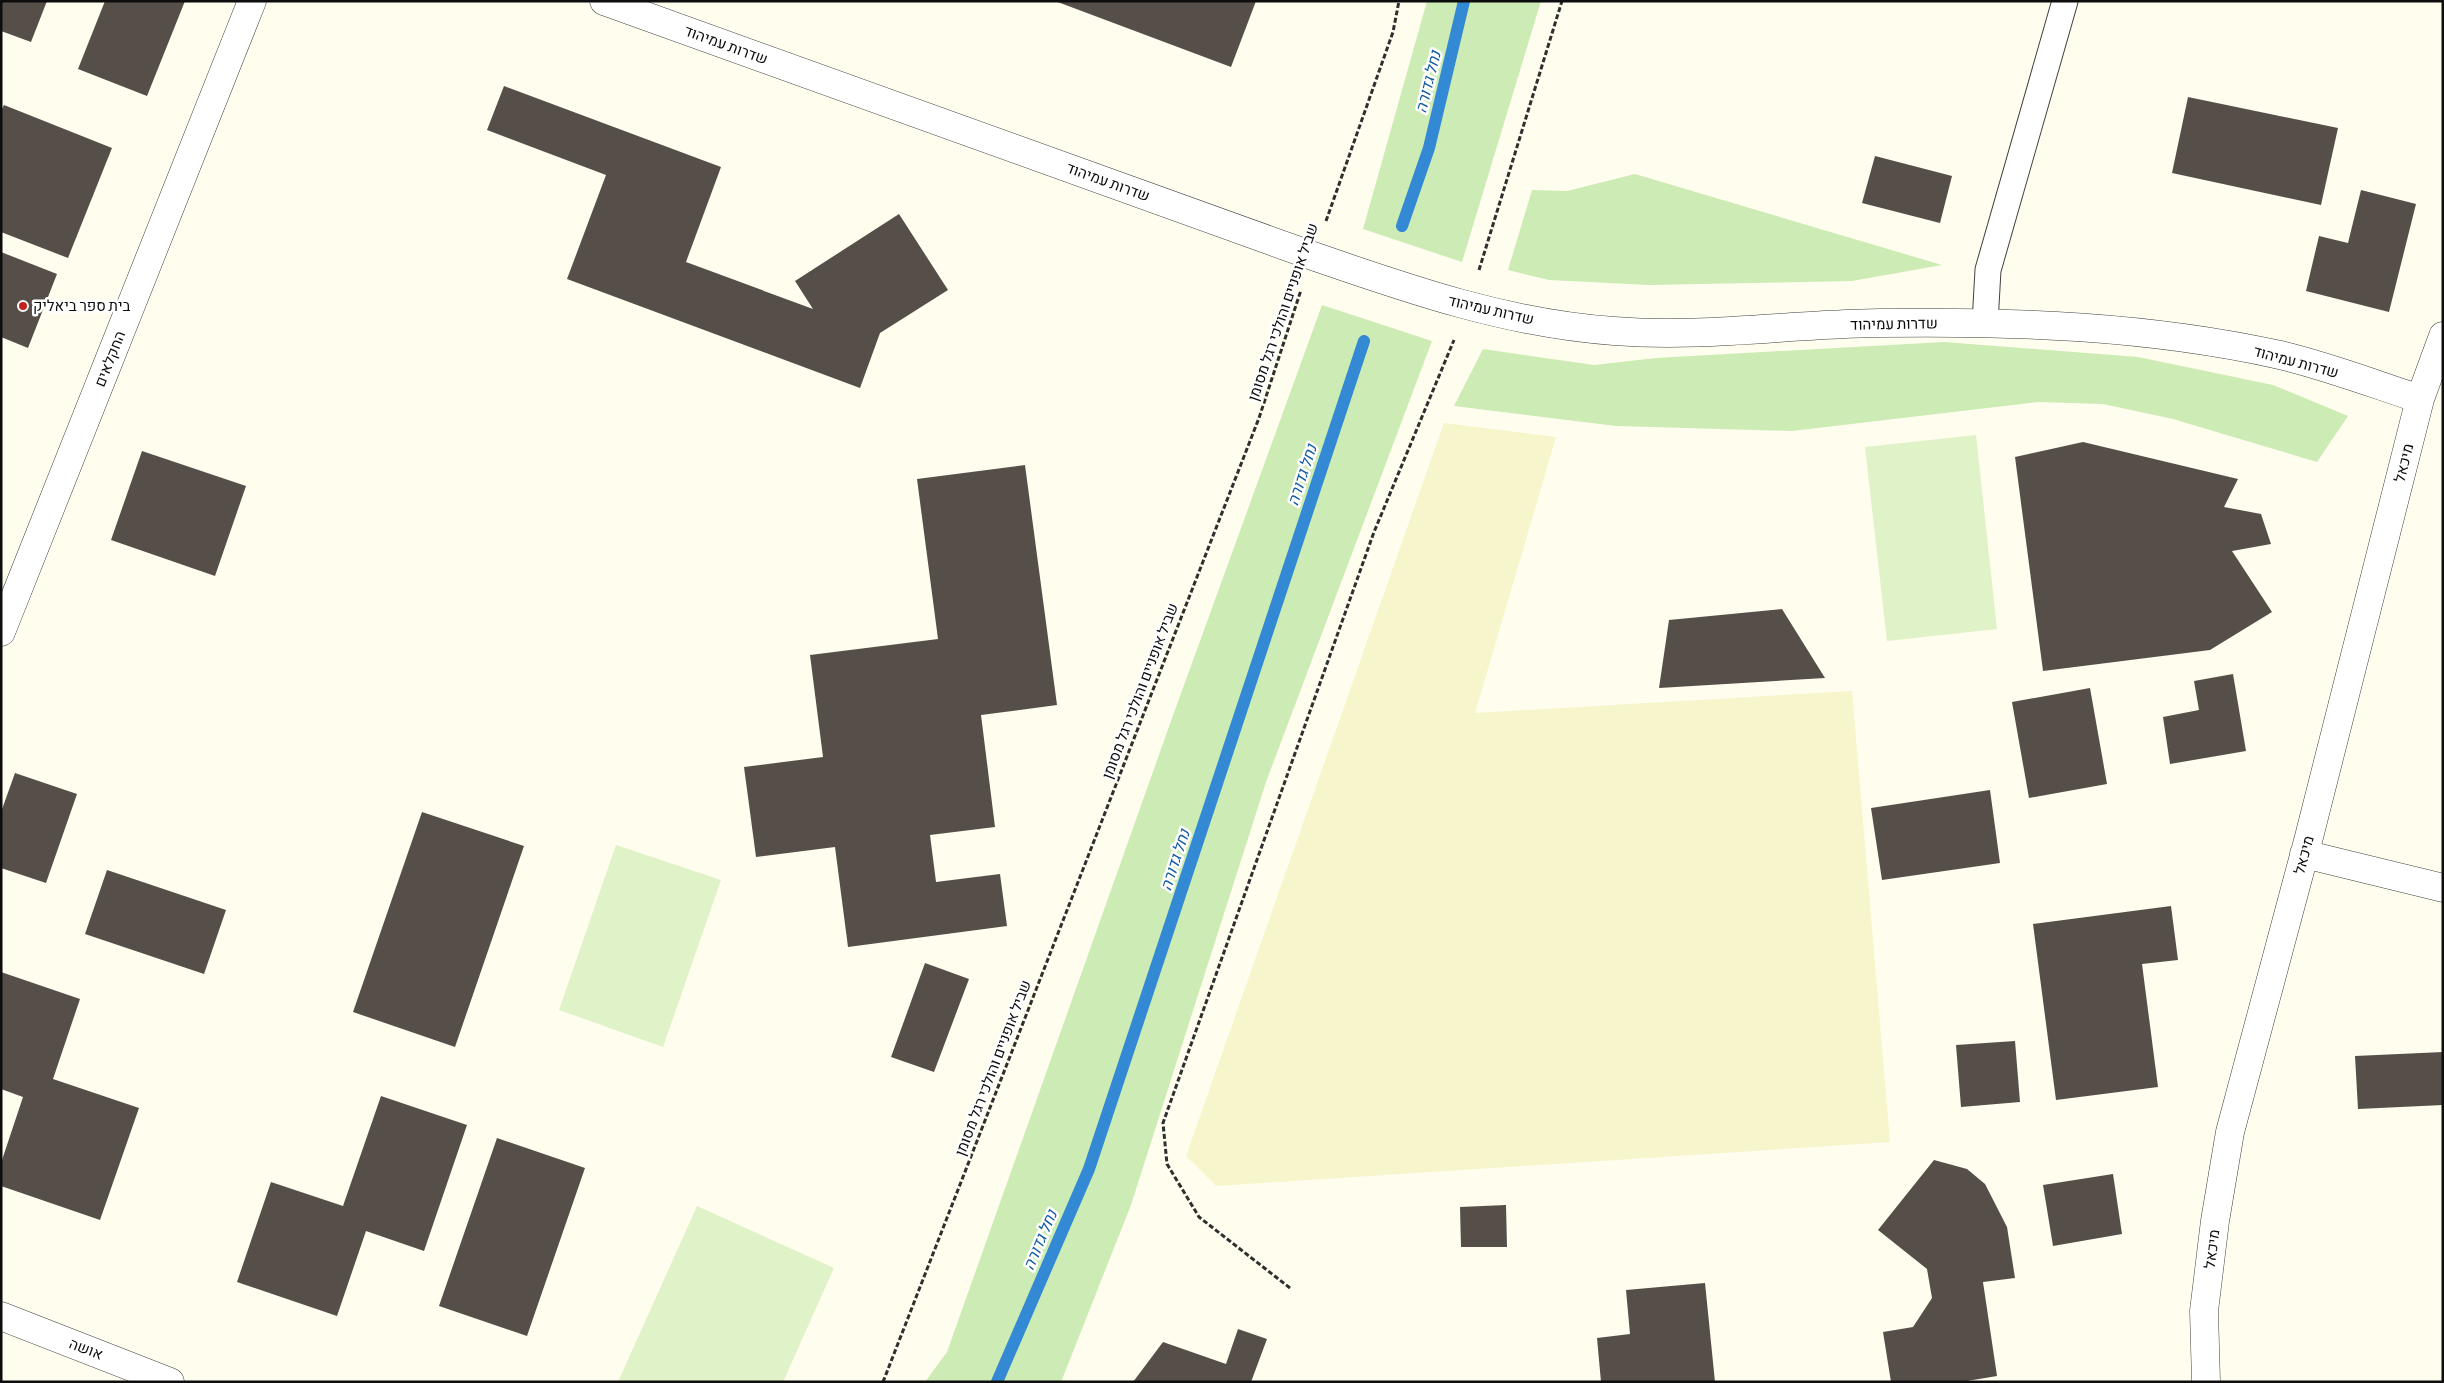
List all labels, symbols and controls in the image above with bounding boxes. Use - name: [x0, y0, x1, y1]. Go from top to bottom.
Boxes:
- street label: שדרות עמיהוד: [682, 23, 770, 67]
- water label: נחל גדורה: [1412, 48, 1444, 115]
- street label: שדרות עמיהוד: [1064, 160, 1152, 204]
- street label: שביל אופניים והולכי רגל מסומן: [1245, 221, 1321, 403]
- street label: שדרות עמיהוד: [1447, 292, 1535, 328]
- place label: בית ספר ביאליק: [33, 298, 130, 314]
- marker: בית ספר ביאליק: [17, 300, 29, 312]
- street label: שדרות עמיהוד: [1850, 315, 1938, 333]
- street label: החקלאים: [92, 329, 128, 389]
- street label: שדרות עמיהוד: [2252, 343, 2340, 381]
- water label: נחל גדורה: [1284, 441, 1320, 508]
- street label: מיכאל: [2391, 442, 2417, 484]
- street label: שביל אופניים והולכי רגל מסומן: [1099, 601, 1181, 781]
- water label: נחל גדורה: [1157, 826, 1193, 893]
- street label: מיכאל: [2291, 834, 2317, 876]
- street label: שביל אופניים והולכי רגל מסומן: [952, 978, 1034, 1158]
- water label: נחל גדורה: [1020, 1206, 1061, 1272]
- street label: מיכאל: [2202, 1228, 2222, 1270]
- street label: אושה: [67, 1335, 105, 1363]

